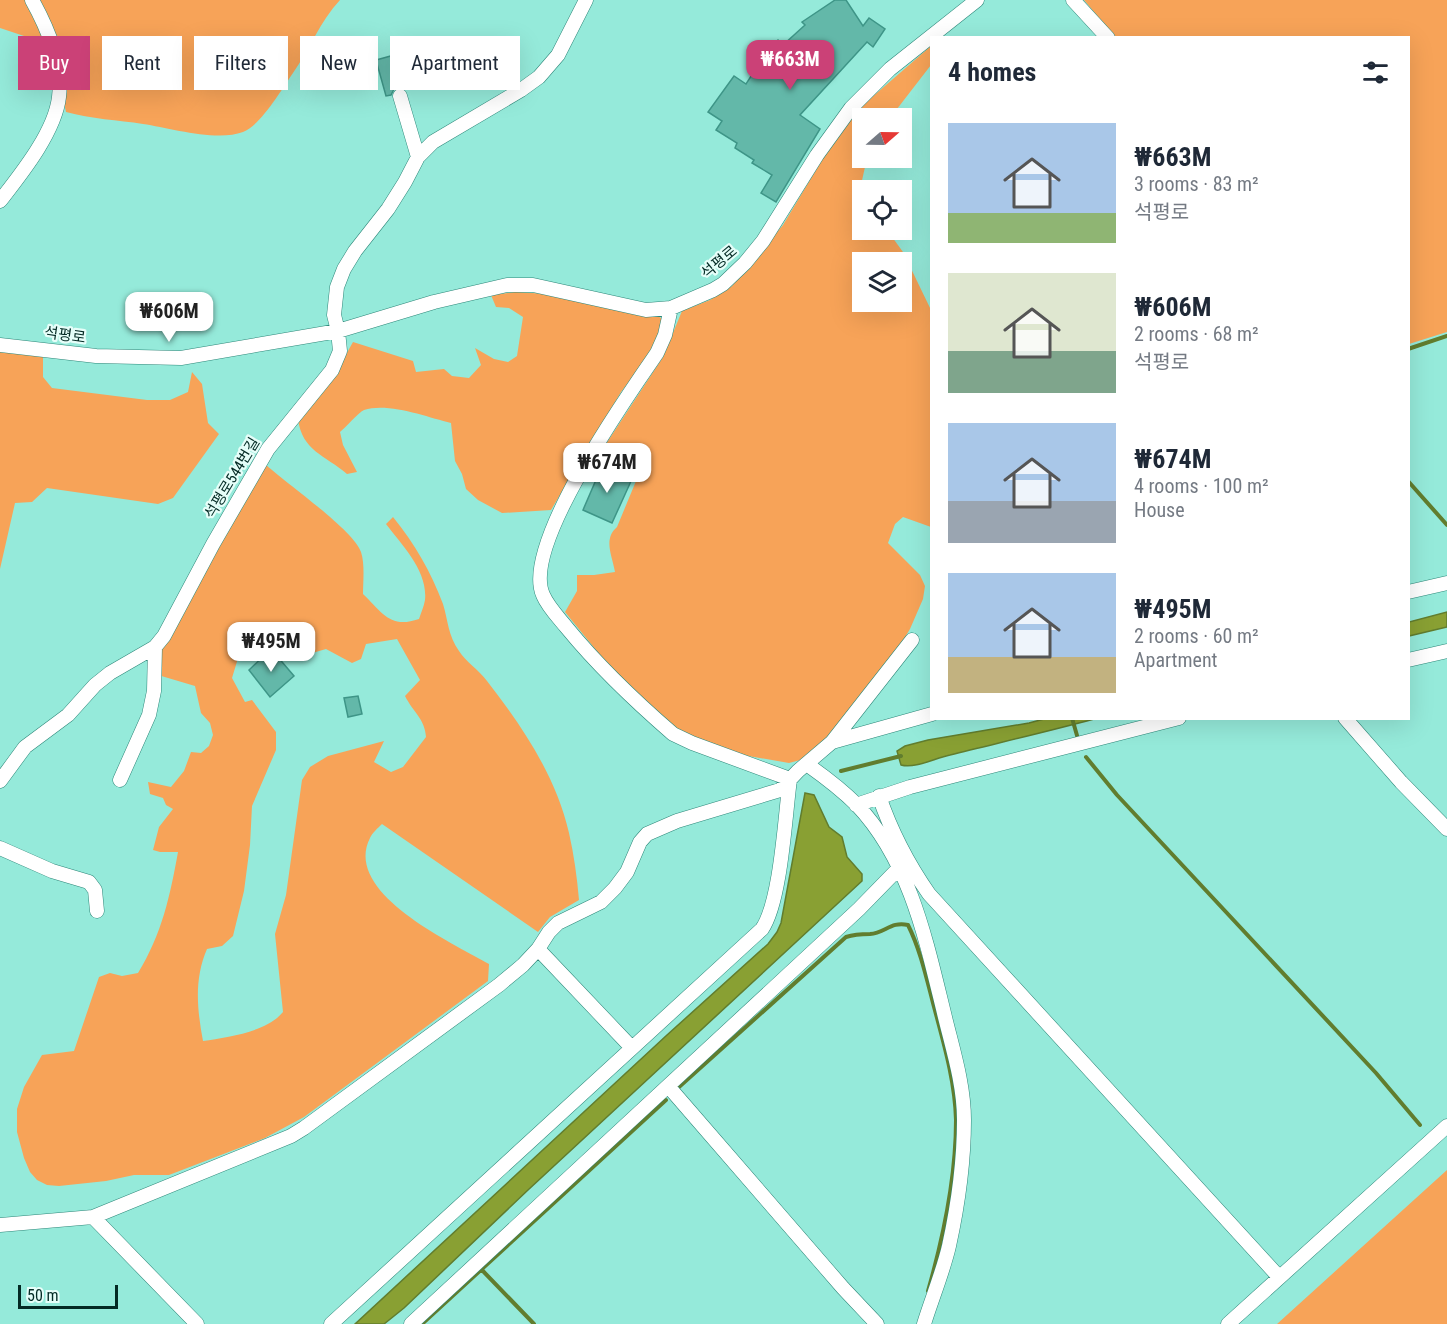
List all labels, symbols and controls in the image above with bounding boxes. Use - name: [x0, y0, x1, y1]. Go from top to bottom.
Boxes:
- chip: Buy: [18, 36, 90, 90]
- chip: Rent: [102, 36, 182, 90]
- chip: Filters: [194, 36, 288, 90]
- chip: New: [300, 36, 378, 90]
- chip: Apartment: [390, 36, 520, 90]
- pin: ₩663M: [748, 40, 832, 91]
- text: ₩663M: [760, 47, 820, 71]
- icon: filters: [1359, 56, 1392, 89]
- text: 4 homes: [948, 57, 1036, 87]
- north arrow: [852, 108, 912, 168]
- map controls: [852, 108, 912, 312]
- text: ₩663M: [1134, 142, 1211, 172]
- icon: home: [996, 147, 1068, 219]
- text: 3 rooms · 83 m²: [1134, 172, 1259, 196]
- button: locate: [852, 180, 912, 240]
- text: 석평로: [1134, 200, 1189, 224]
- street label: 석평로: [697, 242, 741, 282]
- button: layers: [852, 252, 912, 312]
- pin: ₩606M: [127, 292, 211, 343]
- text: ₩606M: [1134, 292, 1211, 322]
- icon: home: [996, 297, 1068, 369]
- text: ₩606M: [139, 299, 199, 323]
- text: 2 rooms · 68 m²: [1134, 322, 1259, 346]
- street label: 석평로: [43, 323, 87, 347]
- text: 석평로: [1134, 350, 1189, 374]
- street label: 석평로544번길: [201, 434, 263, 522]
- pin: ₩674M: [565, 443, 649, 494]
- text: ₩674M: [1134, 444, 1211, 474]
- icon: home: [996, 447, 1068, 519]
- text: ₩674M: [577, 450, 637, 474]
- text: 4 rooms · 100 m²: [1134, 474, 1269, 498]
- text: House: [1134, 498, 1185, 522]
- text: ₩495M: [1134, 594, 1211, 624]
- icon: home: [996, 597, 1068, 669]
- pin: ₩495M: [229, 622, 313, 673]
- text: 2 rooms · 60 m²: [1134, 624, 1259, 648]
- text: ₩495M: [241, 629, 301, 653]
- text: Apartment: [1134, 648, 1218, 672]
- scale bar: [18, 1282, 118, 1310]
- text: 50 m: [27, 1286, 59, 1305]

